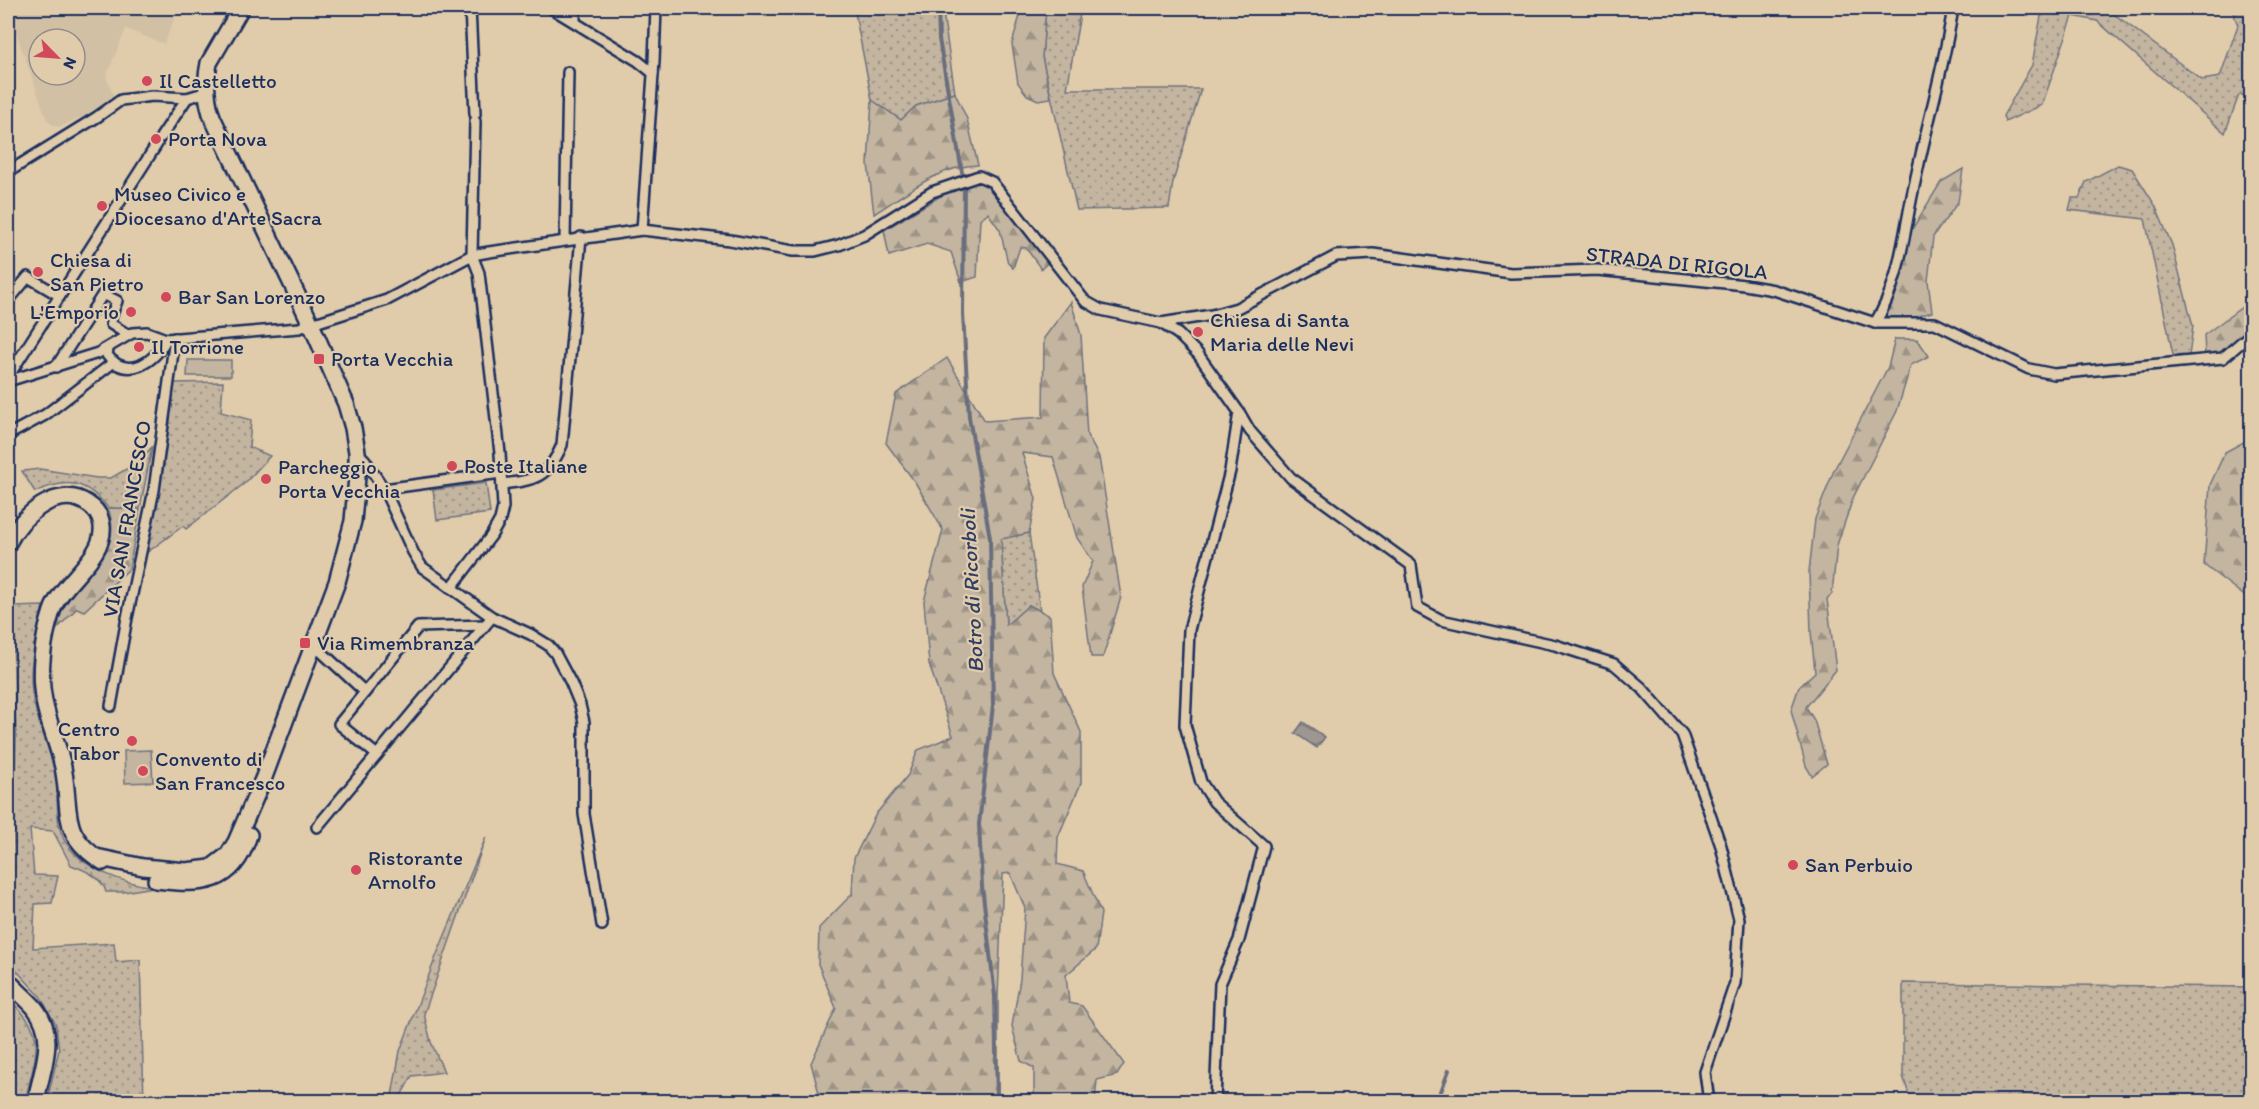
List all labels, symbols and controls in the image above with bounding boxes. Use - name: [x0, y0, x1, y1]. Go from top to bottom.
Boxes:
- north arrow: [27, 27, 87, 87]
- text: N: [59, 54, 81, 72]
- place label: Il Castelletto: [159, 68, 277, 93]
- marker: Il Castelletto: [140, 74, 154, 88]
- place label: Porta Nova: [168, 126, 267, 151]
- marker: Porta Nova: [149, 132, 163, 146]
- place label: Museo Civico e Diocesano d'Arte Sacra: [114, 181, 322, 230]
- marker: Museo Civico e Diocesano d'Arte Sacra: [95, 199, 109, 213]
- street label: STRADA DI RIGOLA: [1585, 241, 1770, 285]
- place label: Chiesa di San Pietro: [50, 247, 144, 296]
- marker: Chiesa di San Pietro: [31, 265, 45, 279]
- place label: Bar San Lorenzo: [178, 284, 325, 309]
- marker: Bar San Lorenzo: [159, 290, 173, 304]
- place label: L'Emporio: [30, 299, 119, 324]
- marker: L'Emporio: [124, 305, 138, 319]
- place label: Chiesa di Santa Maria delle Nevi: [1210, 307, 1354, 356]
- marker: Chiesa di Santa Maria delle Nevi: [1191, 325, 1205, 339]
- place label: Il Torrione: [151, 334, 244, 359]
- marker: Il Torrione: [132, 340, 146, 354]
- place label: Porta Vecchia: [331, 346, 453, 371]
- marker: Porta Vecchia: [312, 352, 326, 366]
- street label: VIA SAN FRANCESCO: [97, 418, 156, 619]
- place label: Poste Italiane: [464, 453, 588, 478]
- place label: Parcheggio Porta Vecchia: [278, 454, 400, 503]
- marker: Poste Italiane: [445, 459, 459, 473]
- marker: Parcheggio Porta Vecchia: [259, 472, 273, 486]
- water label: Botro di Ricorboli: [954, 506, 989, 673]
- place label: Via Rimembranza: [317, 630, 474, 655]
- marker: Via Rimembranza: [298, 636, 312, 650]
- place label: Centro Tabor: [58, 716, 120, 765]
- marker: Centro Tabor: [125, 734, 139, 748]
- place label: Convento di San Francesco: [155, 746, 285, 795]
- marker: Convento di San Francesco: [136, 764, 150, 778]
- place label: Ristorante Arnolfo: [368, 845, 463, 894]
- place label: San Perbuio: [1805, 852, 1913, 877]
- marker: San Perbuio: [1786, 858, 1800, 872]
- marker: Ristorante Arnolfo: [349, 863, 363, 877]

